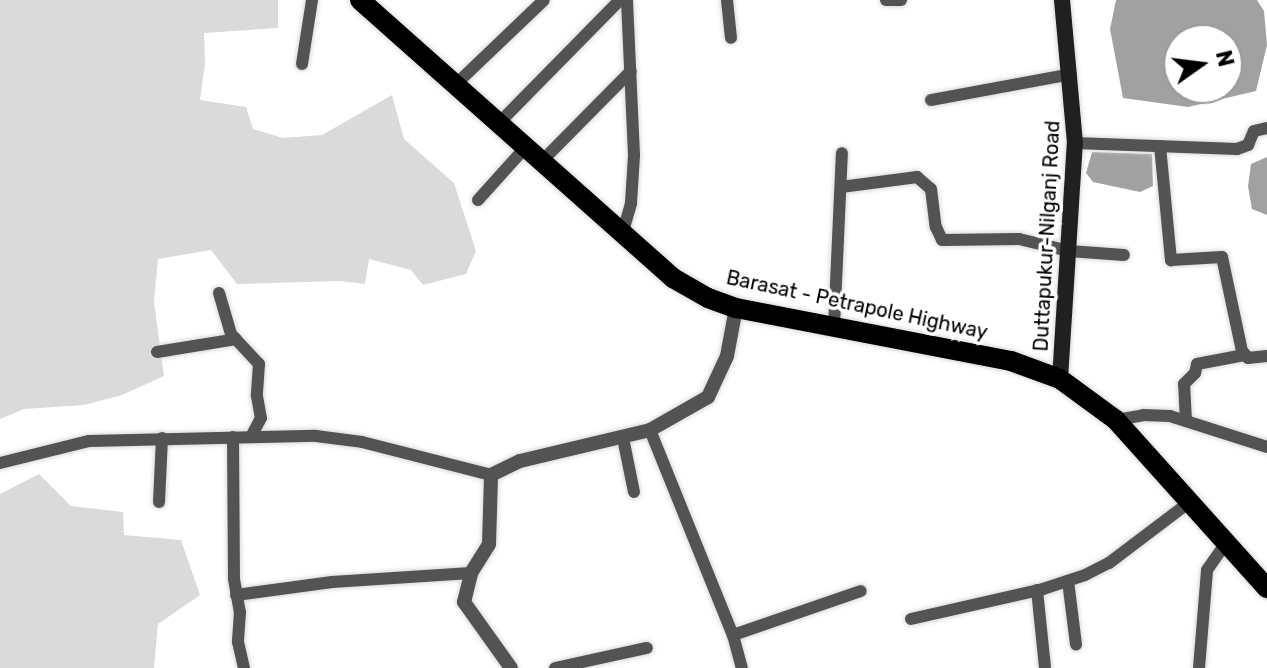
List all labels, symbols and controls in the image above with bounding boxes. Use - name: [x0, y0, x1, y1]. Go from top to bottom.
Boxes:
- north arrow: [1163, 24, 1243, 104]
- text: N: [1210, 48, 1240, 69]
- street label: Duttapukur-Nilganj Road: [1029, 120, 1065, 352]
- street label: Barasat - Petrapole Highway: [724, 266, 990, 344]

